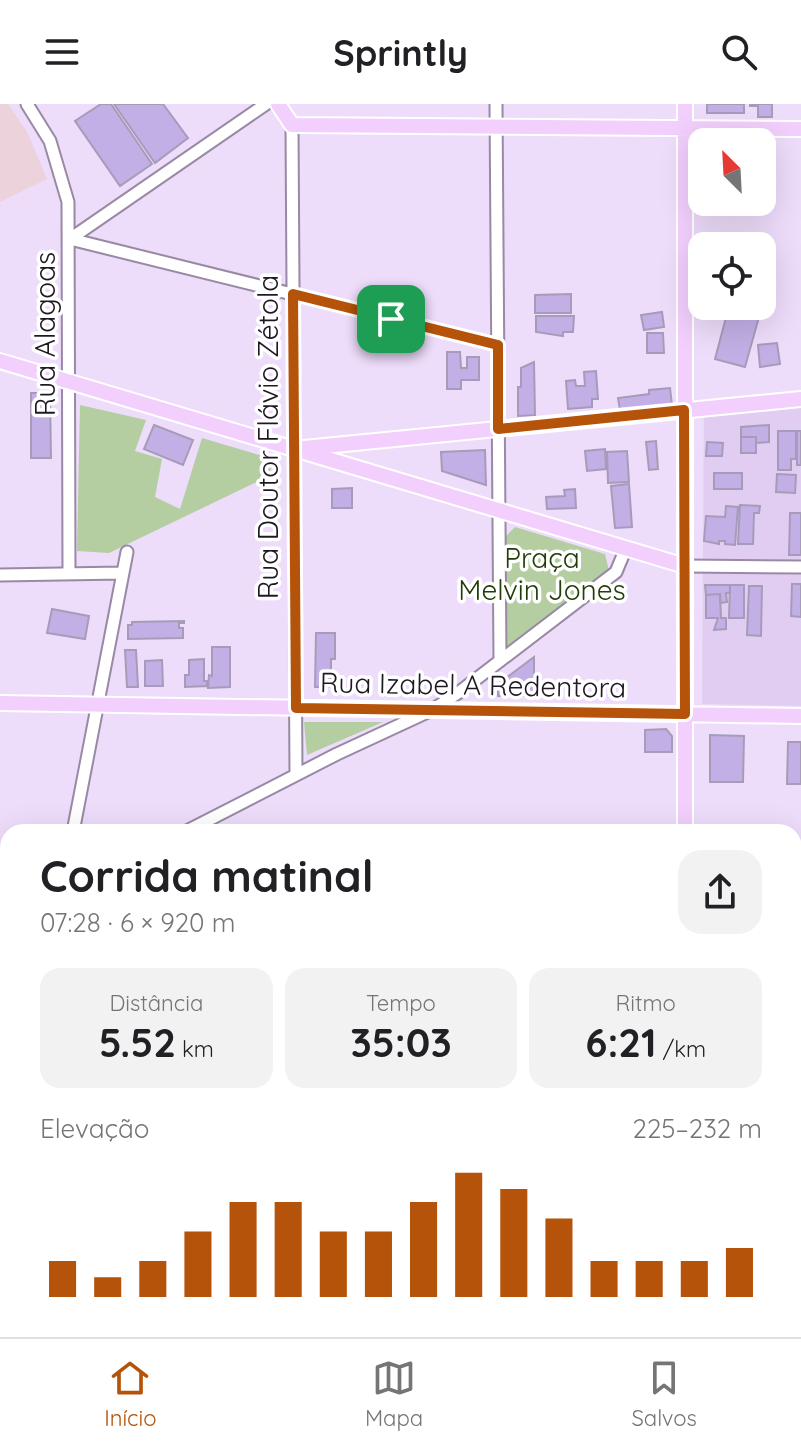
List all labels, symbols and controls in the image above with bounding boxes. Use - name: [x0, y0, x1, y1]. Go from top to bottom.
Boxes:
- icon: menu: [40, 30, 84, 74]
- text: Sprintly: [333, 30, 468, 75]
- icon: search: [717, 30, 761, 74]
- north arrow: [688, 128, 776, 216]
- map controls: [688, 128, 776, 320]
- button: locate: [688, 232, 776, 320]
- street label: Rua Alagoas: [27, 252, 62, 416]
- street label: Rua Doutor Flávio Zétola: [250, 275, 285, 599]
- pin: [357, 285, 425, 353]
- icon: arrive: [369, 297, 413, 341]
- park label: Praça Melvin Jones: [458, 540, 626, 607]
- street label: Rua Izabel A Redentora: [320, 664, 626, 705]
- text: Corrida matinal: [40, 848, 374, 903]
- button: share: [678, 850, 762, 934]
- text: 07:28 · 6 × 920 m: [40, 906, 235, 939]
- text: Distância: [109, 989, 203, 1017]
- text: Tempo: [366, 989, 436, 1017]
- text: Ritmo: [616, 989, 676, 1017]
- text: 5.52: [99, 1017, 176, 1067]
- text: 35:03: [350, 1017, 452, 1067]
- text: 6:21: [585, 1017, 657, 1067]
- text: km: [176, 1035, 214, 1063]
- text: /km: [657, 1035, 706, 1063]
- text: Elevação: [40, 1112, 149, 1145]
- text: 225–232 m: [633, 1112, 762, 1145]
- tab: Início: [104, 1356, 157, 1432]
- tab: Mapa: [365, 1356, 423, 1432]
- tab: Salvos: [631, 1356, 697, 1432]

